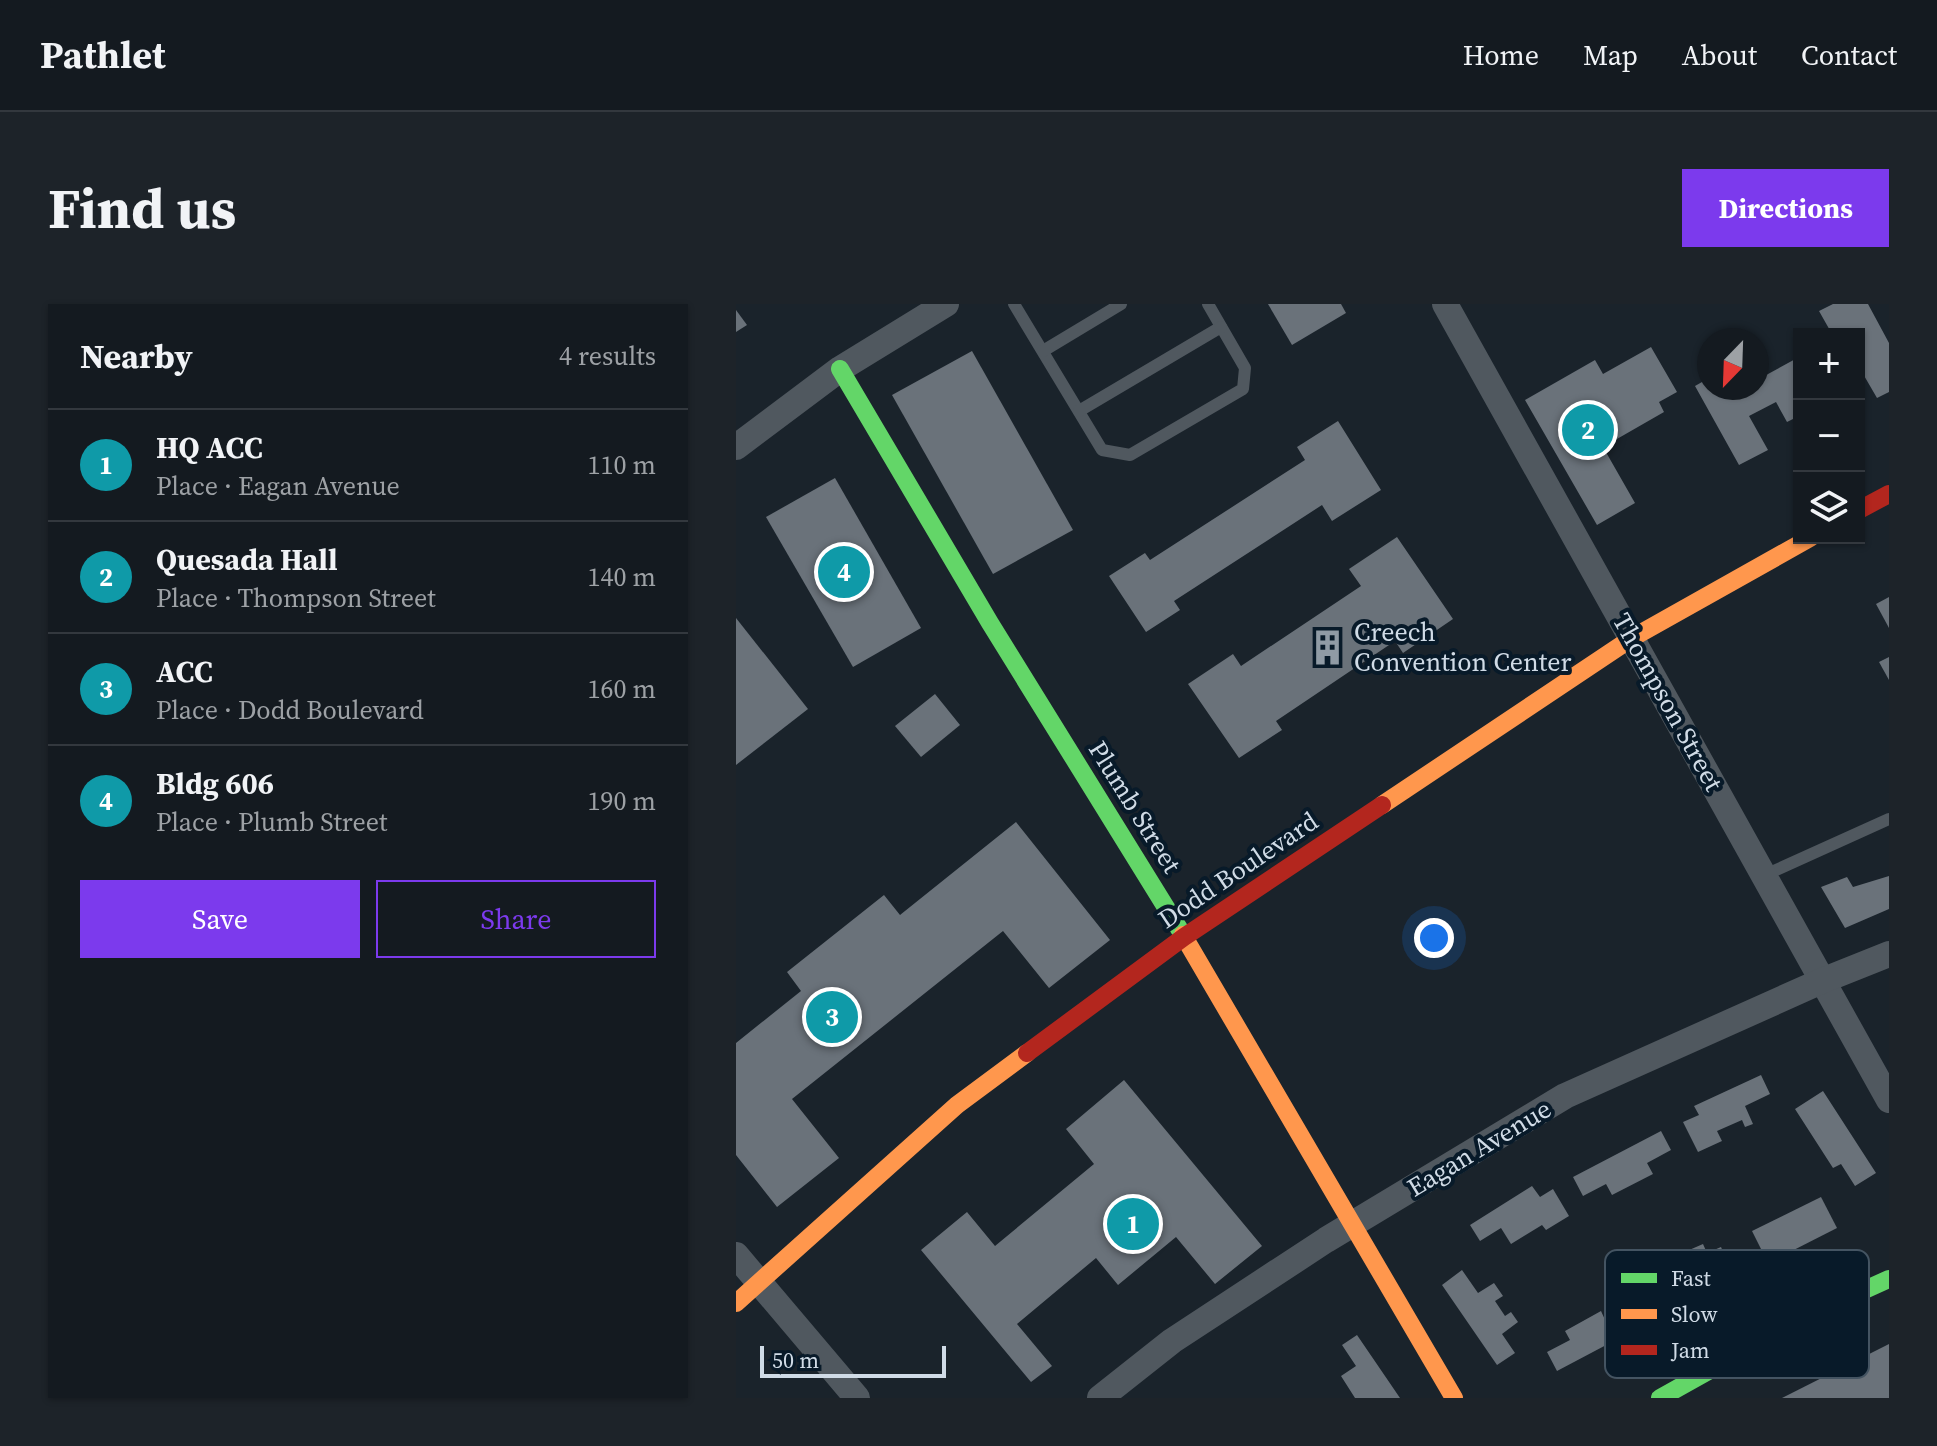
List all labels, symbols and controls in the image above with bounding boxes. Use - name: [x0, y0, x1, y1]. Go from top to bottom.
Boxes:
- text: Pathlet: [40, 29, 166, 81]
- text: Home: [1463, 36, 1539, 74]
- text: Map: [1583, 36, 1638, 74]
- text: About: [1682, 36, 1757, 74]
- text: Contact: [1801, 36, 1897, 74]
- button: Directions: [1682, 169, 1889, 247]
- text: Find us: [48, 170, 236, 247]
- north arrow: [1697, 328, 1769, 400]
- map controls: [1793, 328, 1865, 544]
- button: +: [1793, 328, 1865, 400]
- text: Nearby: [80, 333, 193, 379]
- text: 4 results: [559, 338, 656, 374]
- pin: 2: [1562, 400, 1614, 460]
- button: −: [1793, 400, 1865, 472]
- text: HQ ACC: [156, 427, 263, 468]
- text: 1: [99, 447, 113, 483]
- text: 110 m: [588, 447, 656, 483]
- text: Place · Eagan Avenue: [156, 468, 400, 504]
- button: layers: [1793, 472, 1865, 544]
- text: Quesada Hall: [156, 539, 338, 580]
- pin: 4: [818, 542, 870, 602]
- text: 2: [99, 559, 113, 595]
- text: 140 m: [588, 559, 656, 595]
- text: Place · Thompson Street: [156, 580, 436, 616]
- street label: Thompson Street: [1604, 607, 1732, 798]
- place label: Creech Convention Center: [1354, 614, 1571, 680]
- building icon: Creech Convention Center: [1309, 628, 1347, 666]
- text: ACC: [156, 651, 213, 692]
- text: 3: [99, 671, 113, 707]
- text: 160 m: [588, 671, 656, 707]
- text: Place · Dodd Boulevard: [156, 692, 424, 728]
- street label: Plumb Street: [1080, 734, 1190, 880]
- text: Bldg 606: [156, 763, 274, 804]
- text: 4: [99, 783, 113, 819]
- text: 190 m: [588, 783, 656, 819]
- street label: Dodd Boulevard: [1151, 803, 1325, 937]
- text: Place · Plumb Street: [156, 804, 388, 840]
- button: Save: [80, 880, 360, 958]
- button: Share: [376, 880, 656, 958]
- your location: [1414, 918, 1454, 958]
- pin: 3: [806, 987, 858, 1047]
- street label: Eagan Avenue: [1400, 1091, 1558, 1205]
- pin: 1: [1107, 1194, 1159, 1254]
- legend: [1605, 1250, 1869, 1378]
- text: Fast: [1671, 1263, 1712, 1293]
- text: Slow: [1671, 1299, 1718, 1329]
- text: Jam: [1670, 1335, 1710, 1365]
- scale bar: [760, 1342, 946, 1378]
- text: 50 m: [772, 1345, 819, 1375]

